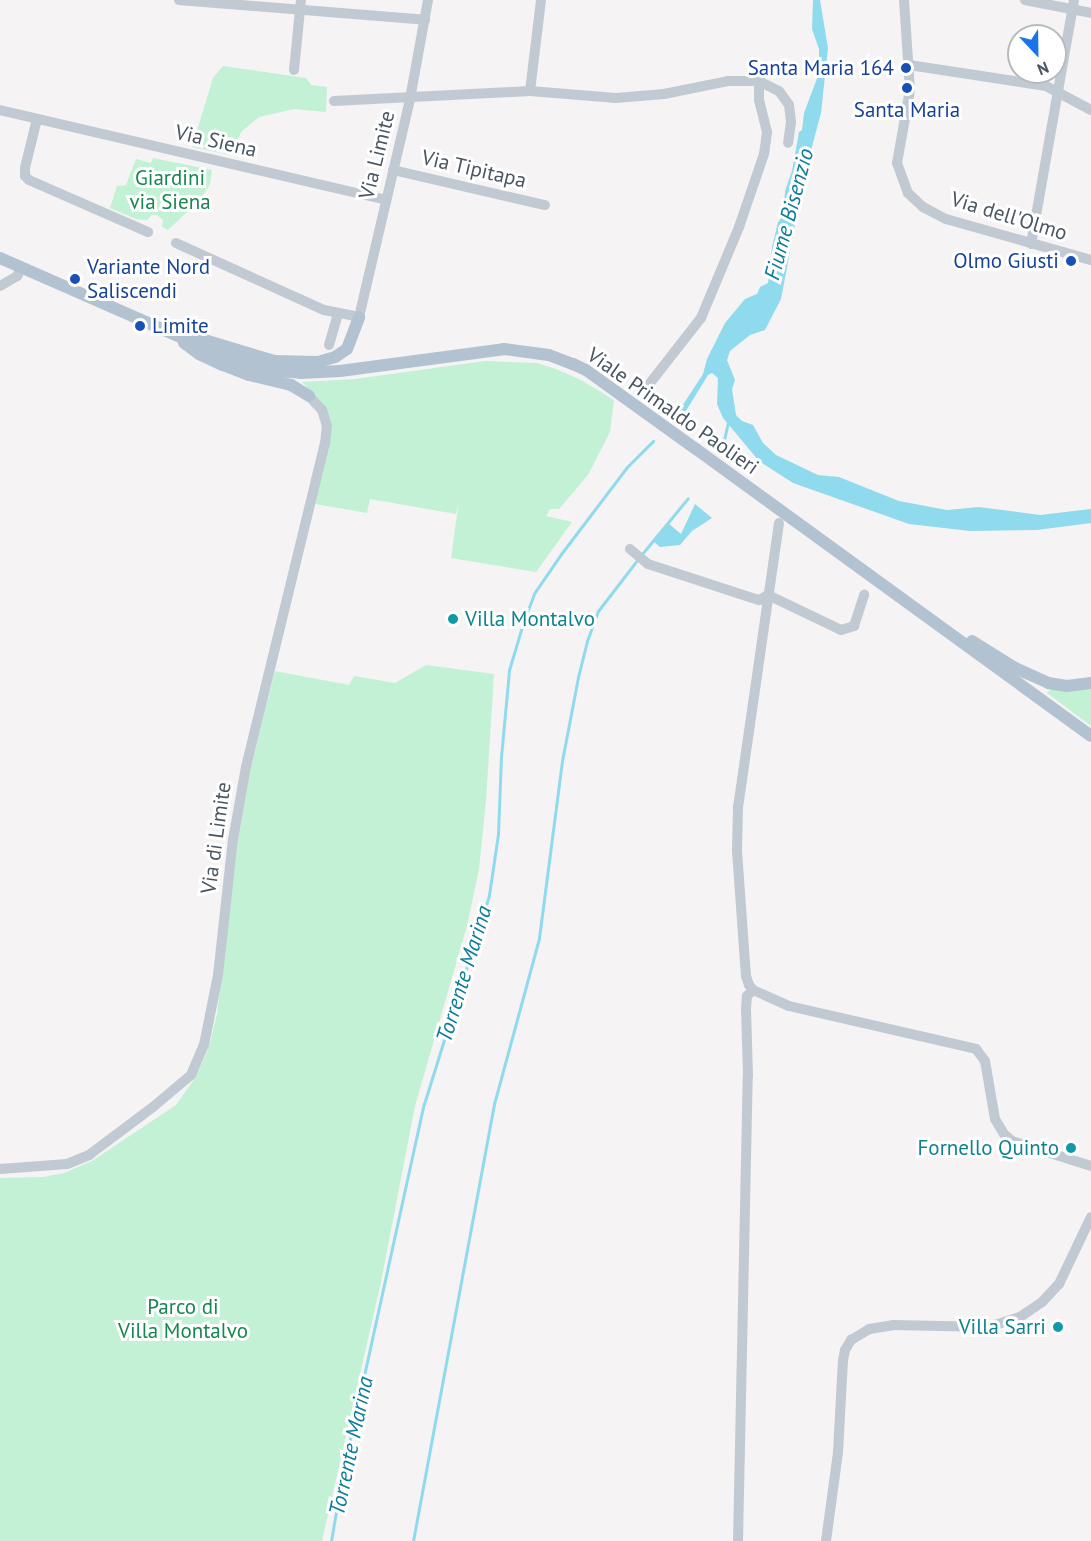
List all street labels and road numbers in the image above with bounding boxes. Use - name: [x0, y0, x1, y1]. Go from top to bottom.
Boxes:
- street label: Via Limite: [354, 108, 400, 202]
- street label: Via Siena: [173, 119, 259, 163]
- street label: Via Tipitapa: [419, 145, 529, 193]
- street label: Via dell'Olmo: [948, 186, 1070, 246]
- street label: Viale Primaldo Paolieri: [582, 342, 764, 480]
- street label: Via di Limite: [196, 780, 236, 896]

